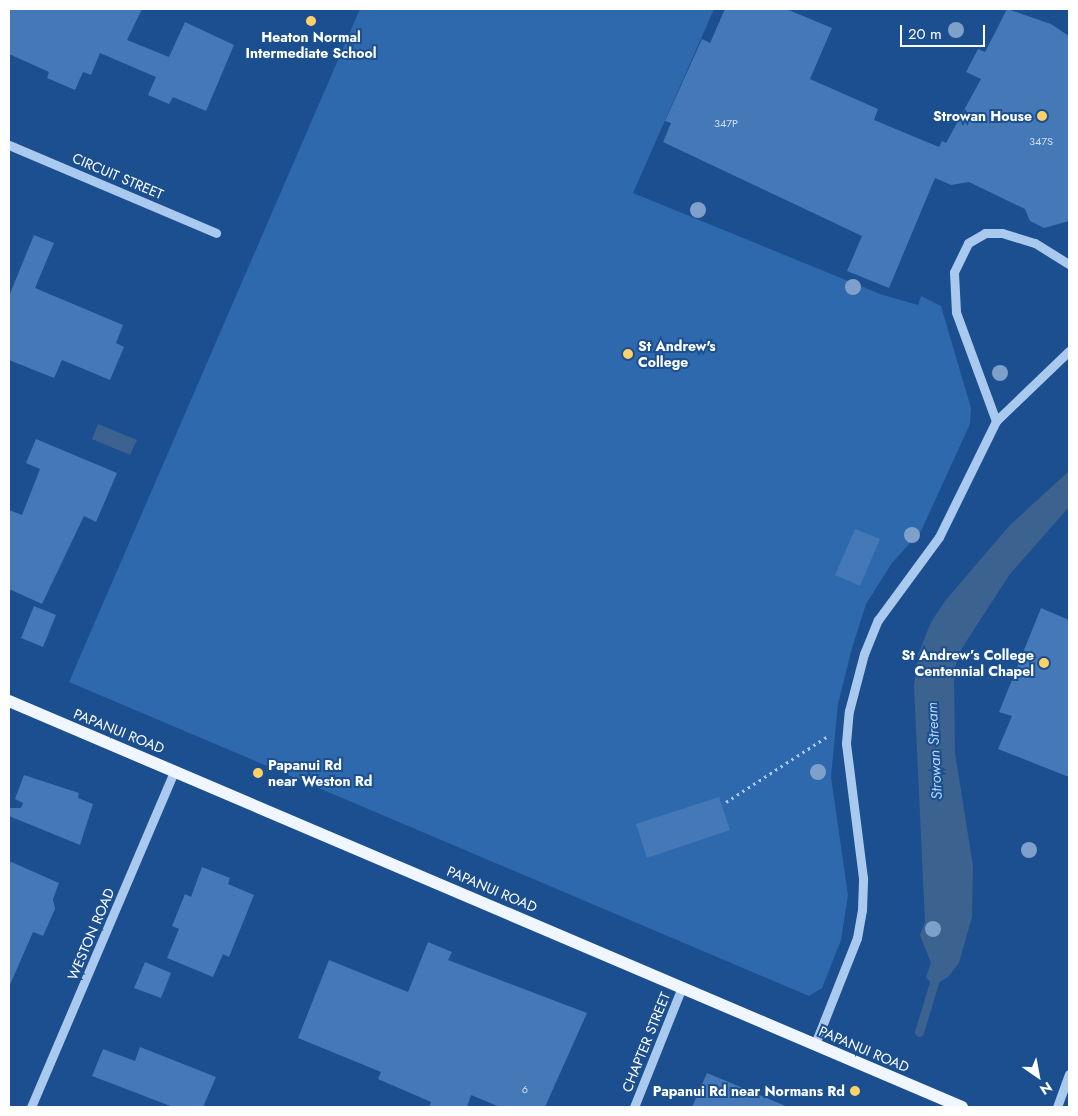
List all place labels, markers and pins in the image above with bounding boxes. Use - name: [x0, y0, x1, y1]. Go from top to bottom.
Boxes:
- marker: Heaton Normal Intermediate School: [305, 15, 317, 27]
- place label: Heaton Normal Intermediate School: [246, 29, 376, 62]
- place label: Strowan House: [933, 108, 1032, 124]
- marker: Strowan House: [1036, 110, 1048, 122]
- place label: St Andrew's College: [638, 338, 716, 371]
- marker: St Andrew's College: [622, 348, 634, 360]
- place label: St Andrew’s College Centennial Chapel: [902, 647, 1034, 680]
- marker: St Andrew’s College Centennial Chapel: [1038, 657, 1050, 669]
- place label: Papanui Rd near Weston Rd: [268, 757, 372, 790]
- marker: Papanui Rd near Weston Rd: [252, 767, 264, 779]
- place label: Papanui Rd near Normans Rd: [653, 1083, 845, 1099]
- marker: Papanui Rd near Normans Rd: [849, 1085, 861, 1097]

